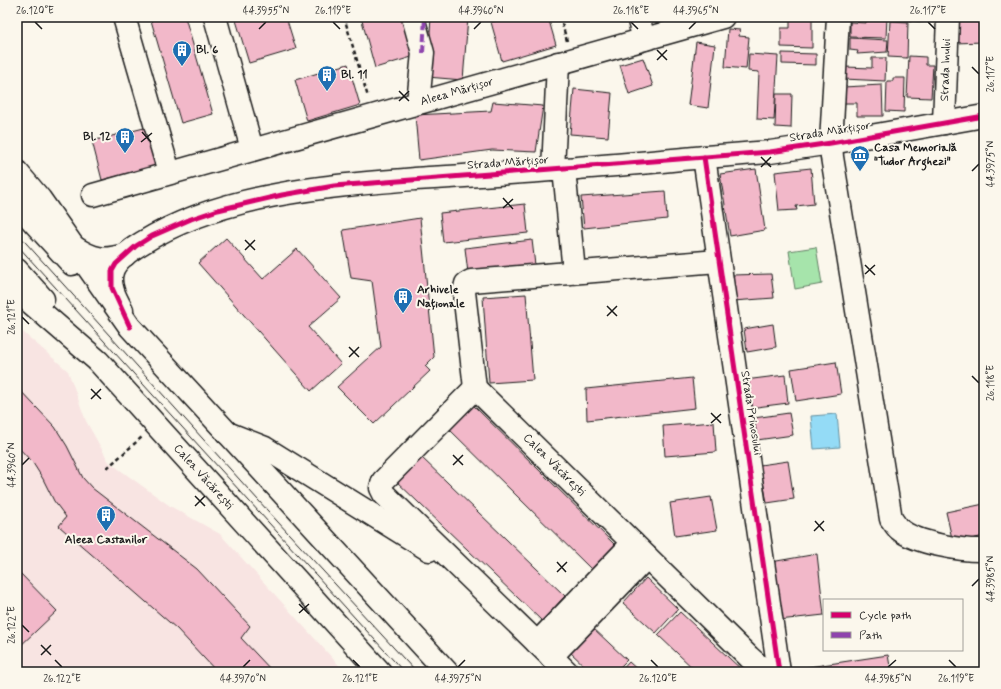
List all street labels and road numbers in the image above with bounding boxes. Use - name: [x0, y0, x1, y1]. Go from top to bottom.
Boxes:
- street label: Strada Inului: [937, 38, 955, 102]
- street label: Aleea Mărțișor: [418, 74, 496, 110]
- street label: Strada Mărțișor: [788, 118, 872, 146]
- street label: Strada Mărțișor: [466, 152, 550, 174]
- street label: Strada Prinosului: [736, 370, 766, 457]
- street label: Calea Văcărești: [519, 430, 589, 500]
- street label: Calea Văcărești: [169, 441, 237, 513]

